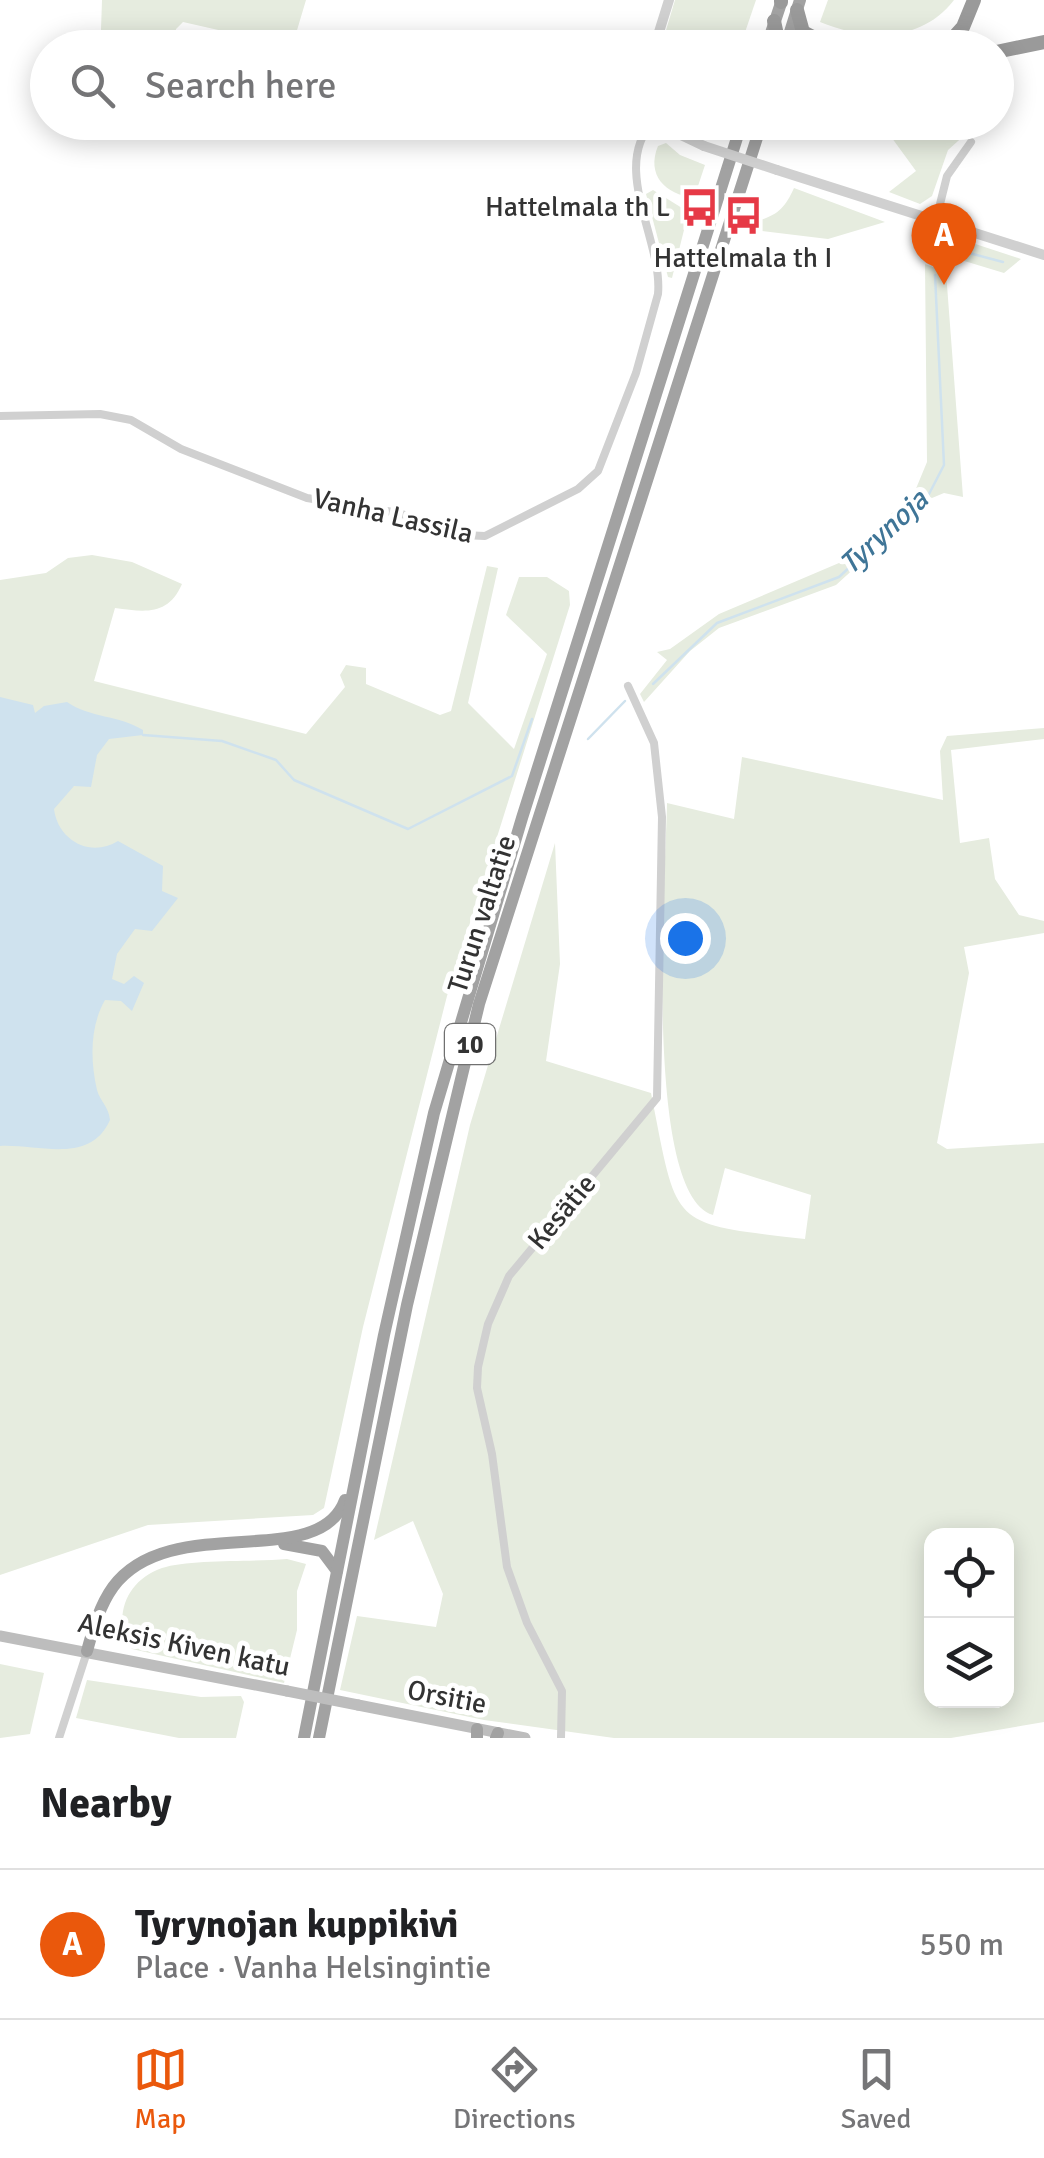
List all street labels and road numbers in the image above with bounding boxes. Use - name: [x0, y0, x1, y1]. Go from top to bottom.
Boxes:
- street label: Vanha Lassila: [310, 481, 476, 551]
- street label: Turun valtatie: [441, 831, 523, 997]
- road number: 10: [445, 1024, 495, 1064]
- street label: Kesätie: [521, 1167, 603, 1257]
- street label: Aleksis Kiven katu: [75, 1606, 293, 1684]
- street label: Orsitie: [404, 1673, 490, 1721]

